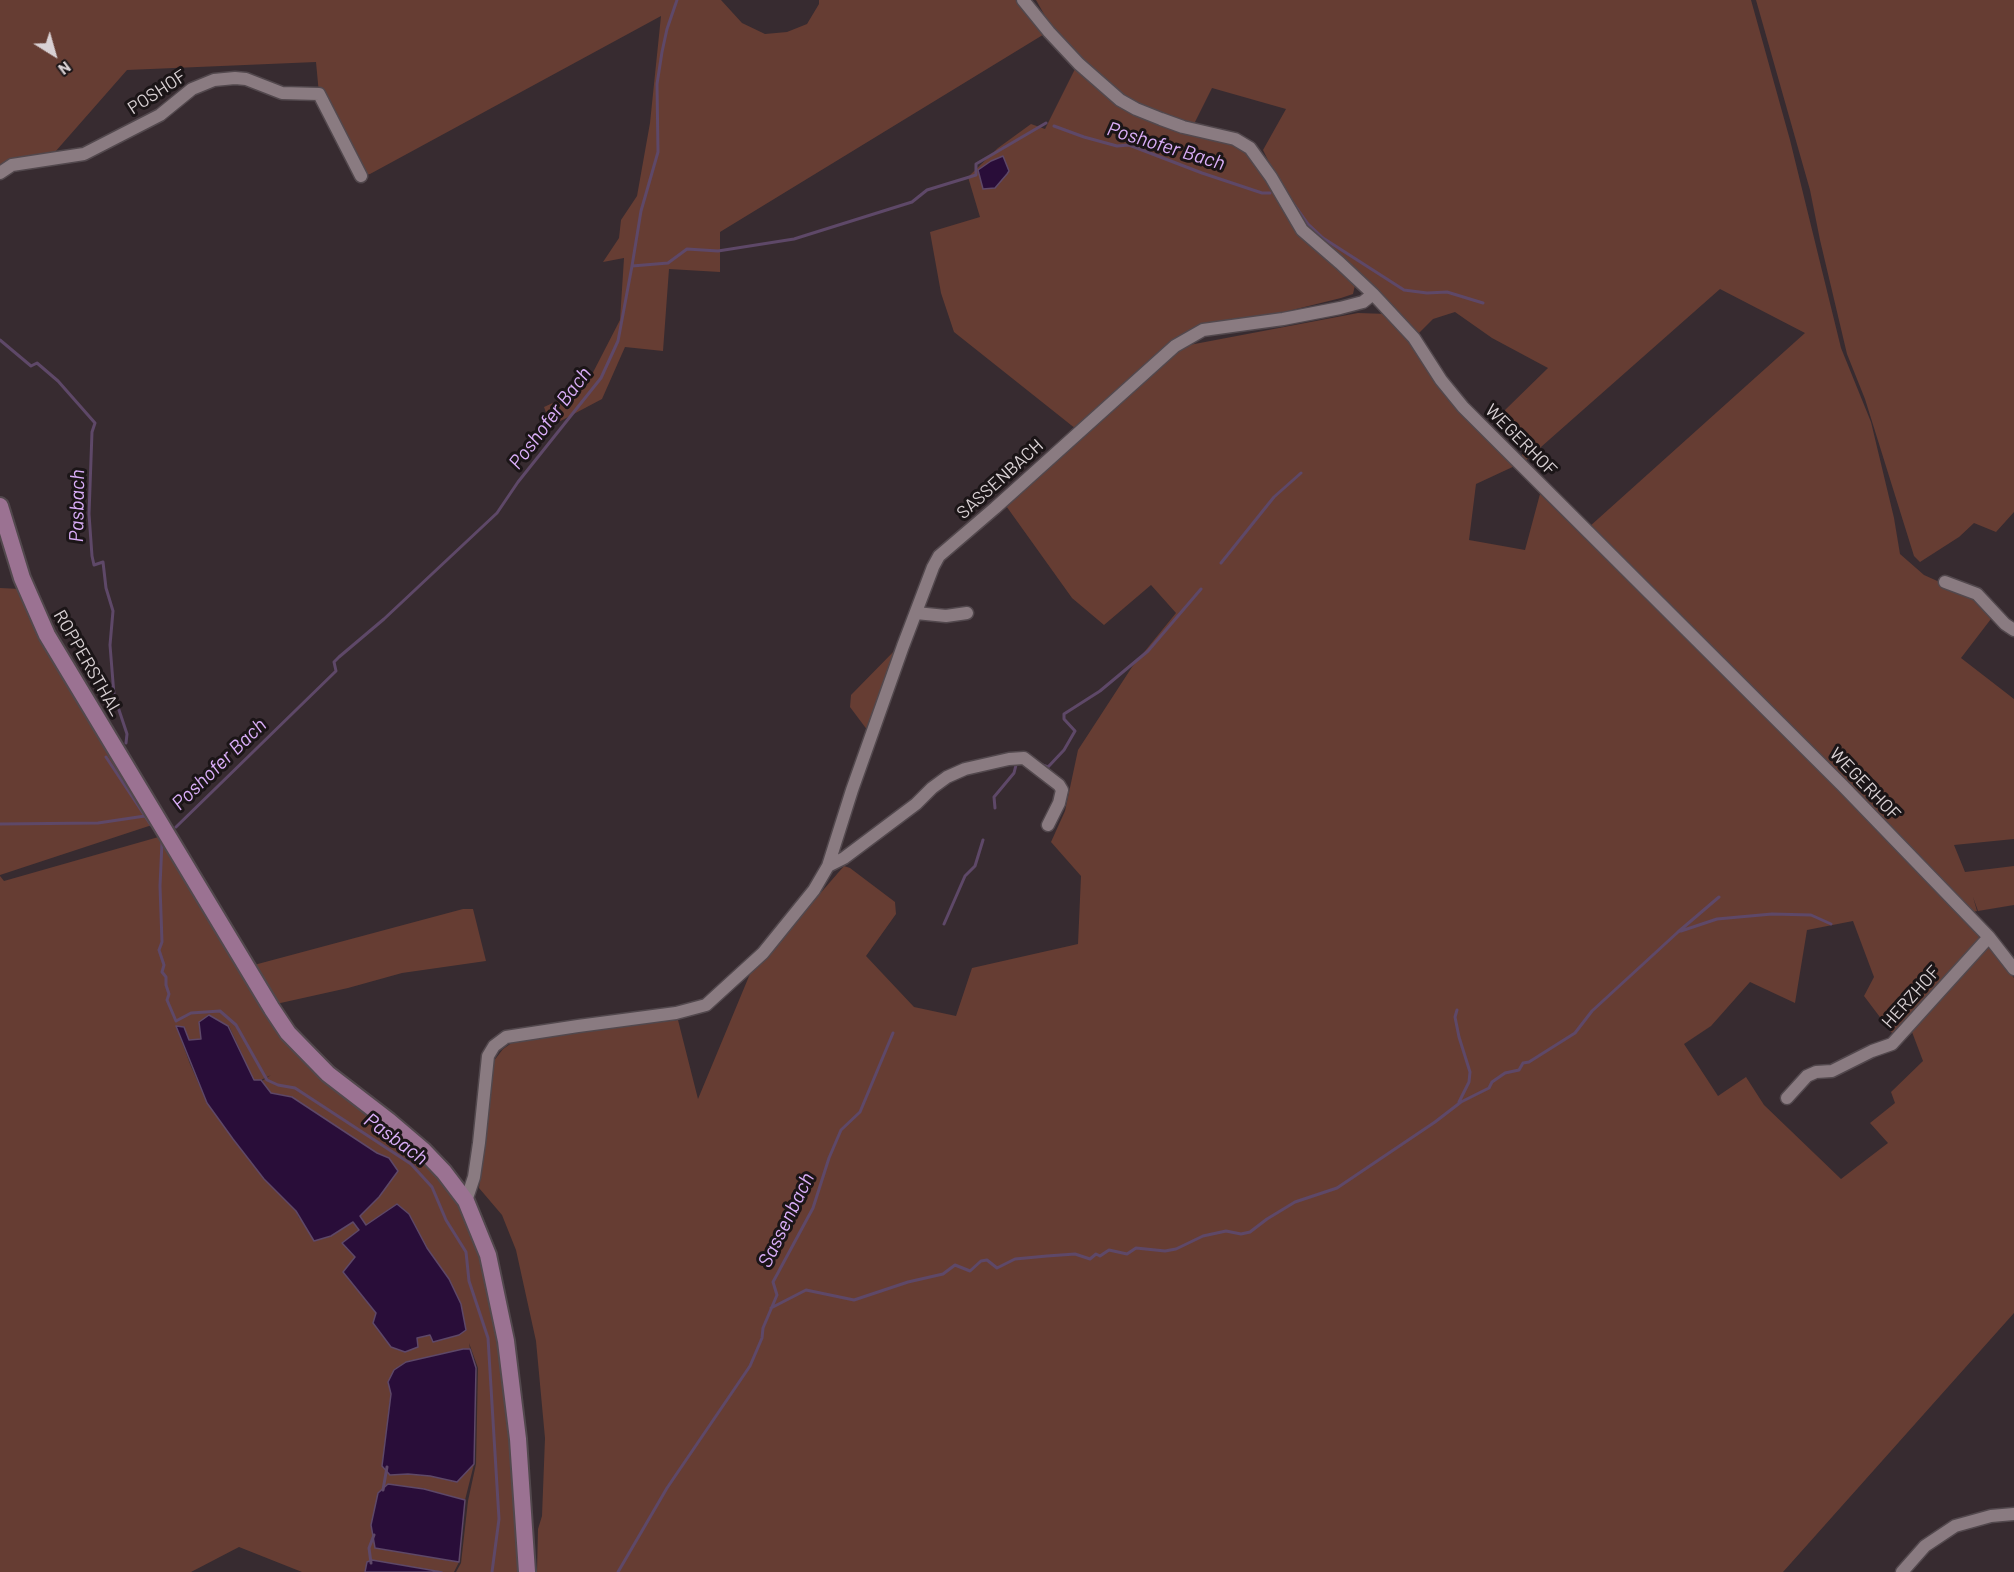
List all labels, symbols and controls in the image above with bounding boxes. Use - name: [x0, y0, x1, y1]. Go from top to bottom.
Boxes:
- north arrow: [24, 24, 84, 84]
- text: N: [55, 58, 75, 80]
- street label: POSHOF: [124, 65, 190, 119]
- water label: Poshofer Bach: [1104, 117, 1228, 175]
- water label: Poshofer Bach: [504, 362, 596, 474]
- street label: WEGERHOF: [1481, 400, 1561, 480]
- street label: SASSENBACH: [952, 435, 1048, 523]
- water label: Pasbach: [64, 469, 90, 543]
- street label: ROPPERSTHAL: [49, 606, 127, 720]
- water label: Poshofer Bach: [167, 713, 271, 815]
- street label: WEGERHOF: [1825, 743, 1905, 825]
- street label: HERZHOF: [1877, 961, 1945, 1033]
- water label: Pasbach: [359, 1108, 433, 1170]
- water label: Sassenbach: [753, 1169, 819, 1271]

